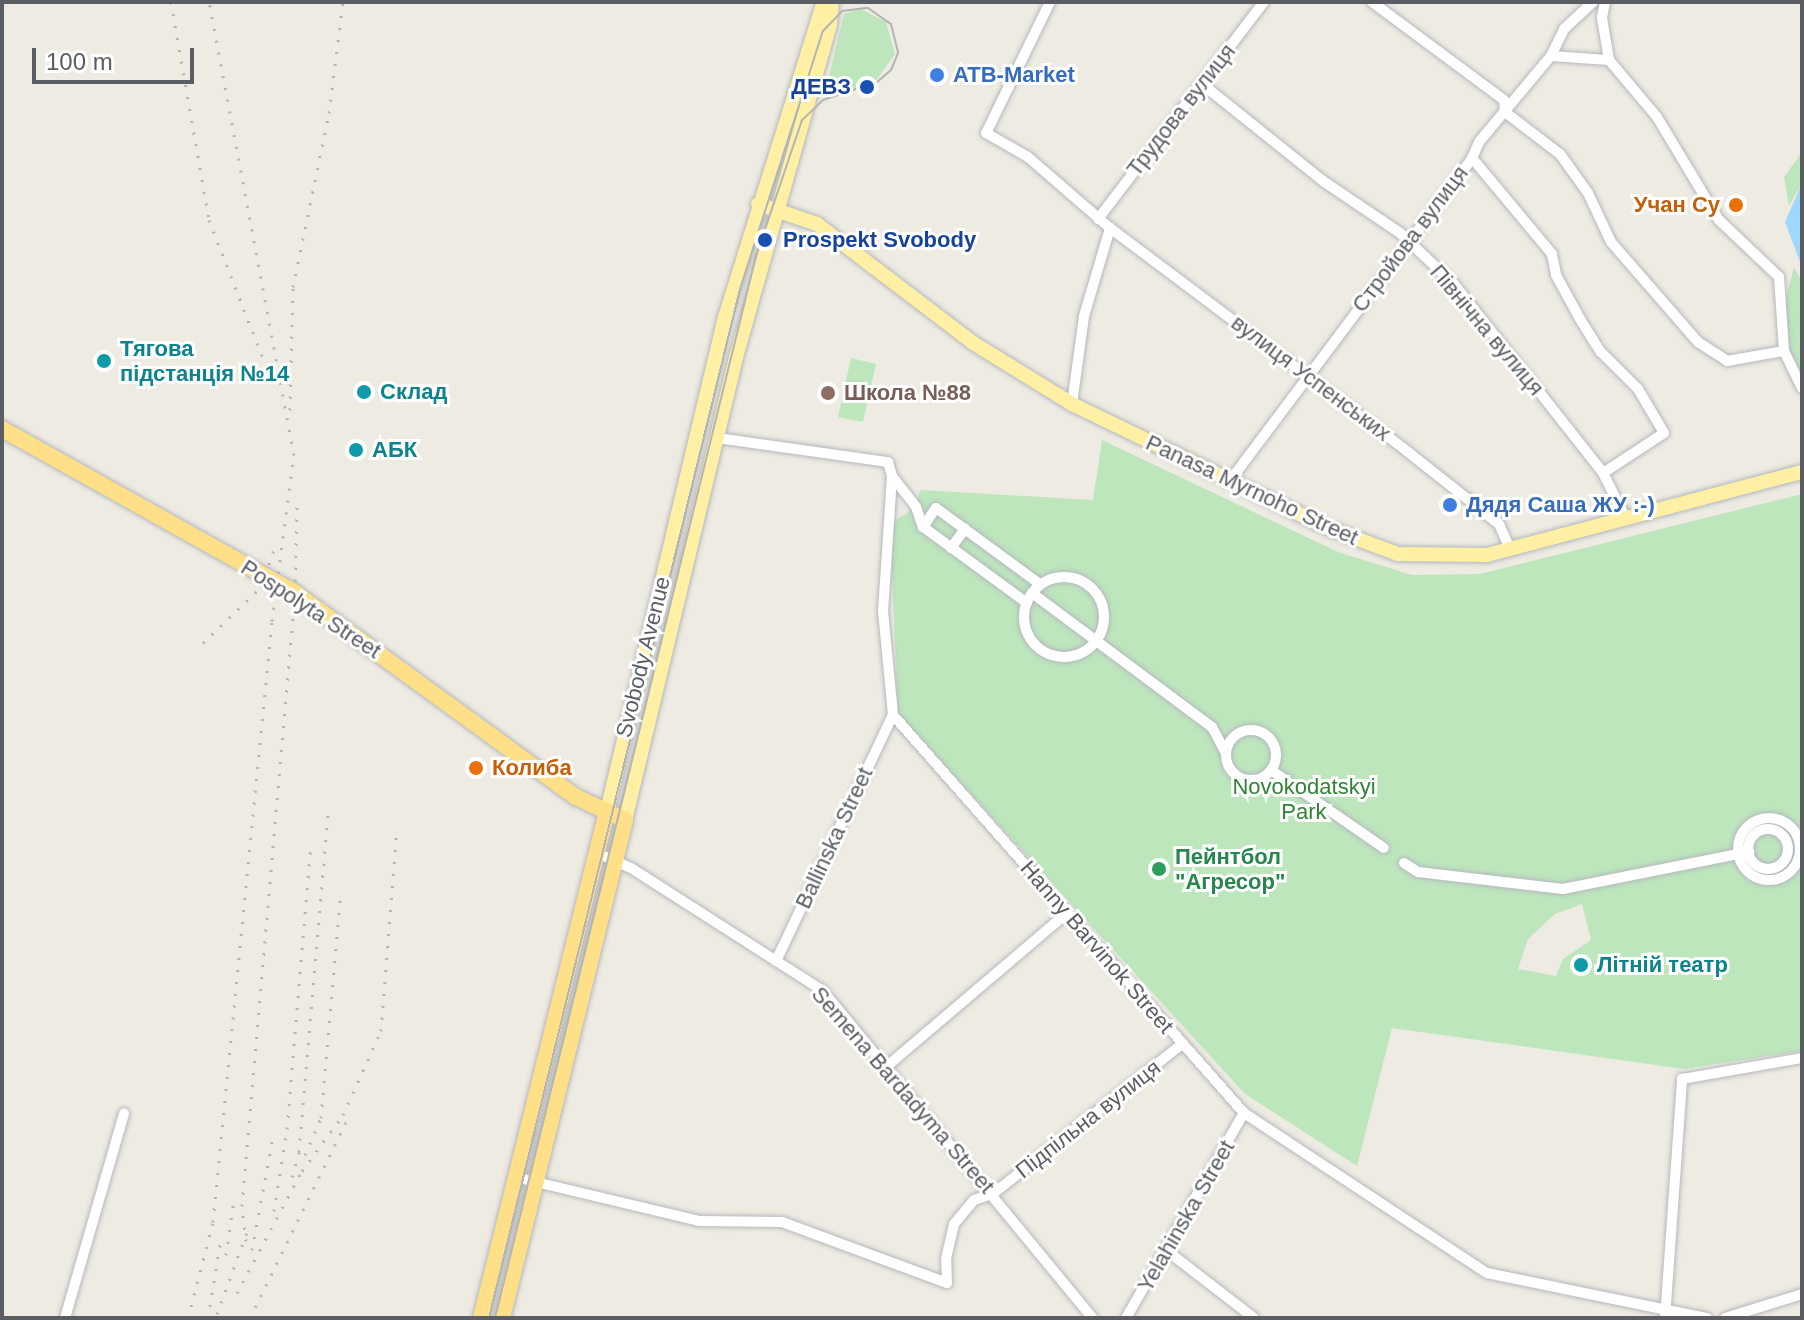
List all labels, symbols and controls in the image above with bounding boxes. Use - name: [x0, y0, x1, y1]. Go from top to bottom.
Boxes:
- scale bar: [36, 32, 198, 82]
- street label: Трудова вулиця: [1121, 39, 1241, 181]
- text: 100 m: [46, 48, 113, 75]
- place label: ATB-Market: [953, 62, 1075, 88]
- marker: ATB-Market: [928, 66, 946, 84]
- place label: ДЕВЗ: [791, 74, 851, 100]
- marker: ДЕВЗ: [858, 78, 876, 96]
- street label: Стройова вулиця: [1346, 161, 1474, 317]
- place label: Учан Су: [1634, 192, 1720, 218]
- marker: Учан Су: [1727, 196, 1745, 214]
- place label: Prospekt Svobody: [783, 227, 976, 253]
- marker: Prospekt Svobody: [754, 229, 776, 251]
- street label: Північна вулиця: [1425, 259, 1549, 401]
- street label: вулиця Успенських: [1226, 309, 1396, 447]
- place label: Тягова пiдстанцiя №14: [120, 335, 289, 386]
- marker: Тягова пiдстанцiя №14: [95, 352, 113, 370]
- place label: Склад: [380, 379, 447, 405]
- place label: Школа №88: [844, 380, 971, 406]
- marker: Склад: [355, 383, 373, 401]
- marker: Школа №88: [819, 384, 837, 402]
- street label: Panasa Myrnoho Street: [1142, 429, 1362, 551]
- place label: АБК: [372, 437, 417, 463]
- marker: АБК: [347, 441, 365, 459]
- place label: Дядя Саша ЖУ :-): [1466, 492, 1655, 518]
- marker: Дядя Саша ЖУ :-): [1441, 496, 1459, 514]
- street label: Pospolyta Street: [236, 554, 386, 664]
- street label: Svobody Avenue: [610, 573, 676, 741]
- place label: Колиба: [492, 755, 572, 781]
- marker: Колиба: [467, 759, 485, 777]
- street label: Ballinska Street: [790, 763, 878, 913]
- park label: Novokodatskyi Park: [1232, 773, 1376, 824]
- place label: Пейнтбол "Агресор": [1175, 843, 1285, 894]
- street label: Hanny Barvinok Street: [1015, 855, 1179, 1039]
- marker: Пейнтбол "Агресор": [1150, 860, 1168, 878]
- place label: Лiтнiй театр: [1597, 952, 1728, 978]
- marker: Лiтнiй театр: [1572, 956, 1590, 974]
- street label: Semena Bardadyma Street: [806, 981, 1000, 1199]
- street label: Підпільна вулиця: [1010, 1054, 1166, 1184]
- street label: Yelahinska Street: [1132, 1136, 1240, 1296]

